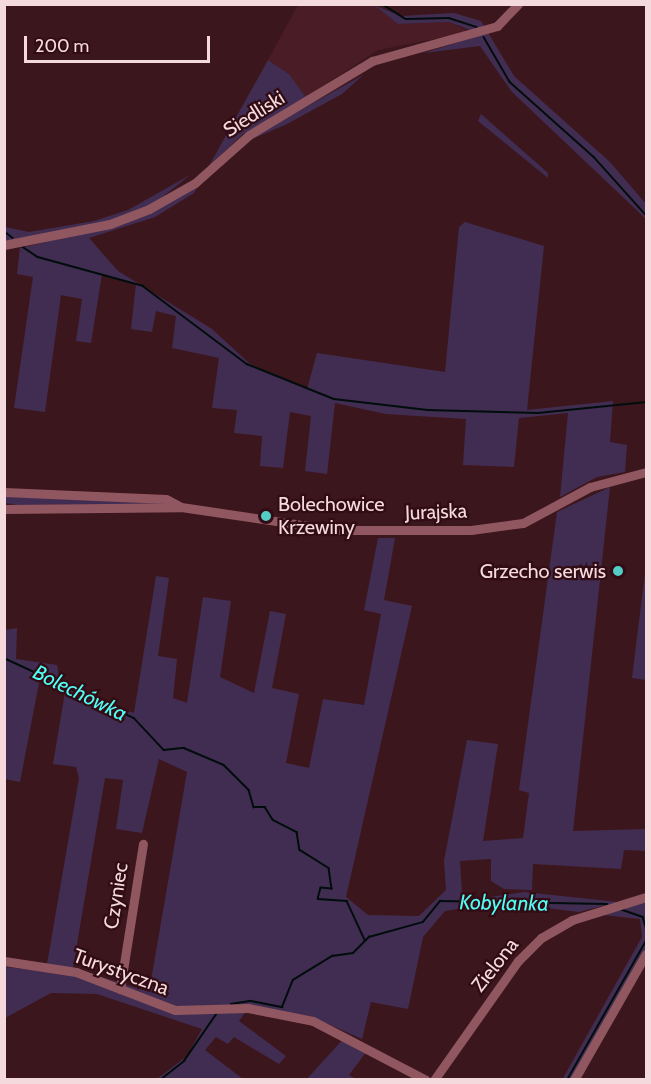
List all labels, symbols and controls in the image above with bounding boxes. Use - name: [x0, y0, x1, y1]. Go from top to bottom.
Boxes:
- scale bar: [27, 24, 213, 62]
- text: 200 m: [35, 35, 89, 57]
- street label: Siedliski: [219, 86, 289, 142]
- place label: Bolechowice Krzewiny: [278, 492, 385, 539]
- street label: Jurajska: [405, 499, 467, 525]
- marker: Bolechowice Krzewiny: [259, 509, 273, 523]
- place label: Grzecho serwis: [480, 559, 606, 583]
- marker: Grzecho serwis: [611, 564, 625, 578]
- water label: Bolechówka: [29, 659, 131, 727]
- street label: Czyniec: [99, 861, 133, 931]
- water label: Kobylanka: [459, 890, 549, 916]
- street label: Zielona: [467, 933, 523, 997]
- street label: Turystyczna: [70, 944, 172, 1000]

